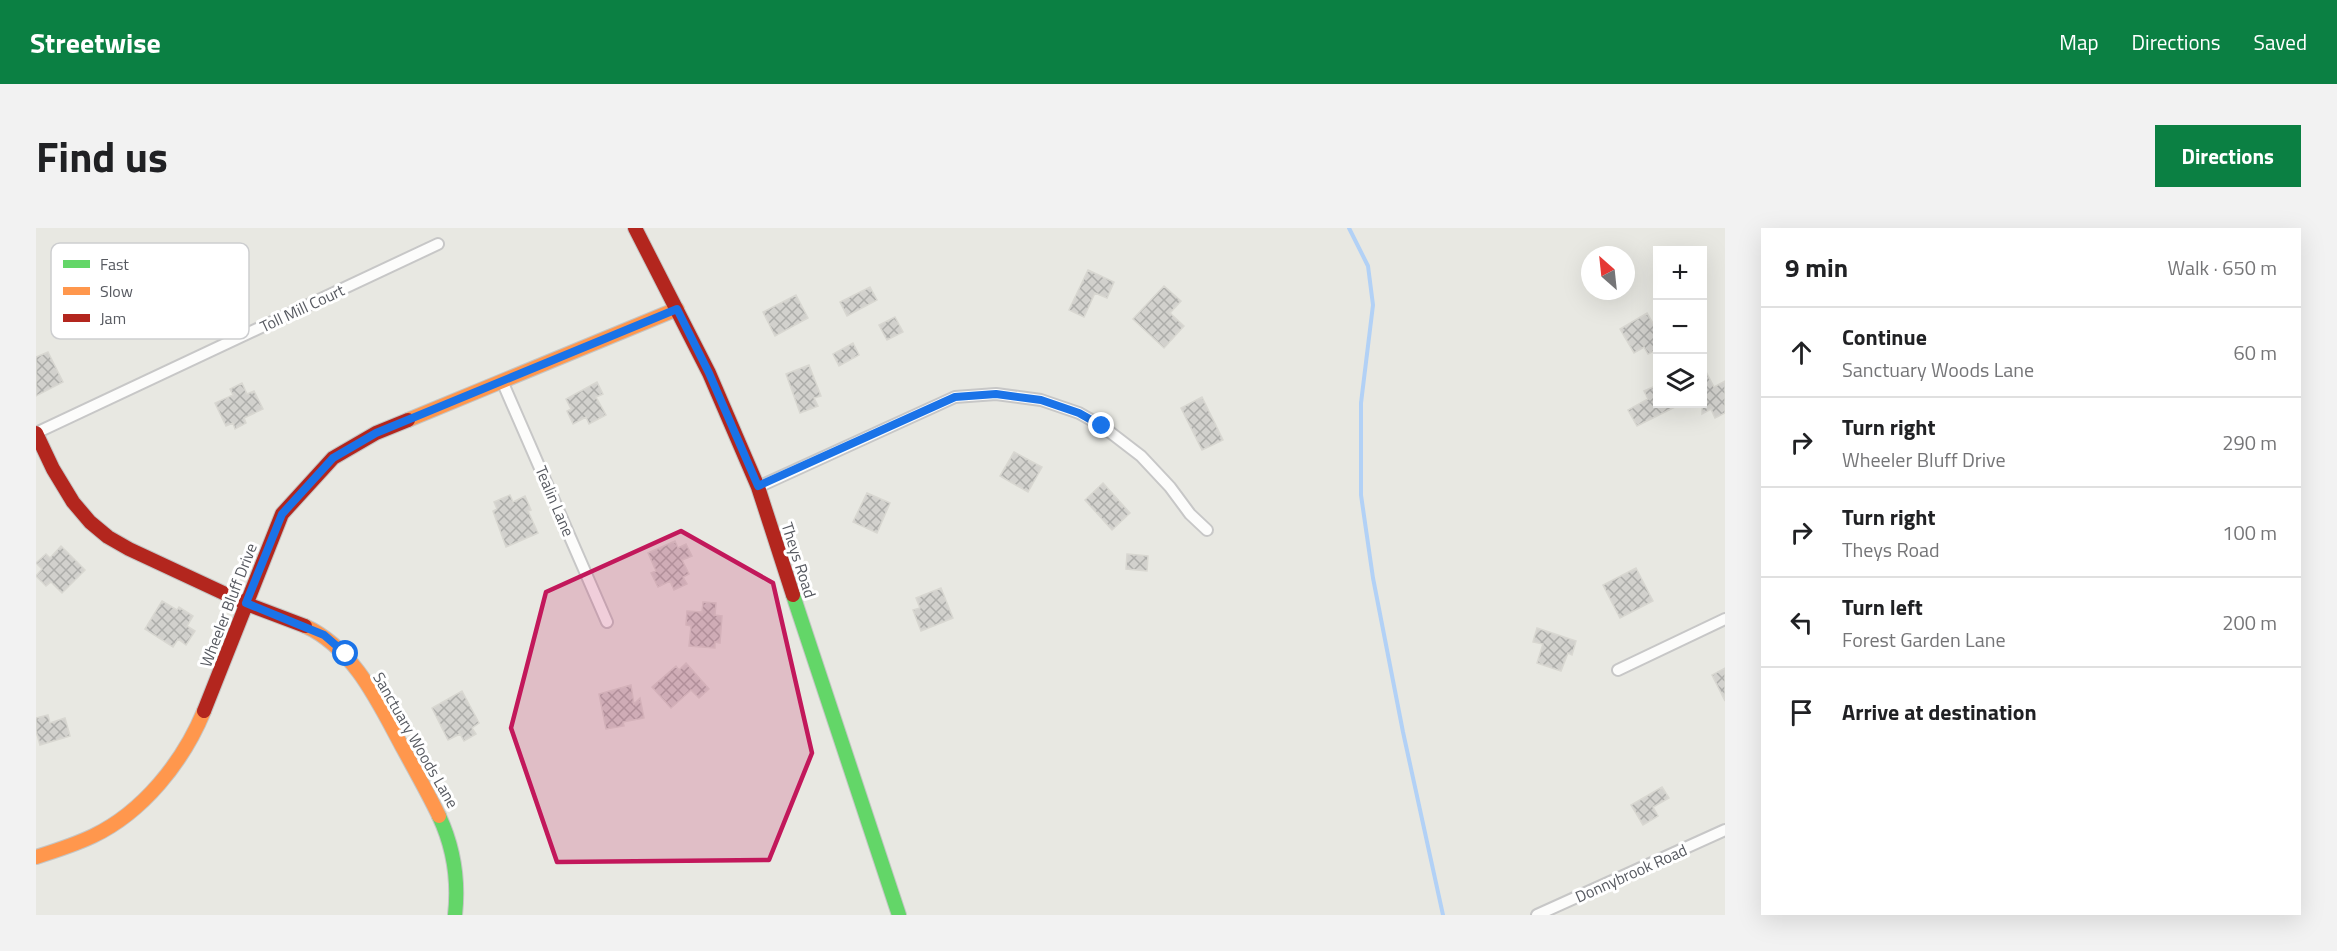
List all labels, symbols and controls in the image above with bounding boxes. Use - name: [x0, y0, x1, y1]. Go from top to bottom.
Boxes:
- text: Streetwise: [30, 21, 161, 64]
- text: Map: [2059, 26, 2099, 58]
- text: Directions: [2132, 26, 2221, 58]
- text: Saved: [2254, 26, 2307, 58]
- text: Find us: [36, 124, 168, 188]
- button: Directions: [2155, 125, 2301, 187]
- legend: [51, 243, 249, 339]
- north arrow: [1581, 246, 1635, 300]
- map controls: [1653, 246, 1707, 408]
- button: +: [1653, 246, 1707, 300]
- text: 9 min: [1785, 248, 1848, 287]
- text: Fast: [100, 252, 129, 276]
- text: Walk · 650 m: [2168, 252, 2277, 283]
- street label: Toll Mill Court: [256, 278, 349, 338]
- text: Slow: [100, 279, 133, 303]
- button: −: [1653, 300, 1707, 354]
- text: Jam: [100, 306, 126, 330]
- text: Continue: [1842, 320, 1927, 354]
- icon: ahead: [1785, 336, 1818, 369]
- text: 60 m: [2233, 337, 2277, 368]
- button: layers: [1653, 354, 1707, 408]
- text: Sanctuary Woods Lane: [1842, 354, 2034, 385]
- text: Turn right: [1842, 410, 1936, 444]
- route end: [1088, 412, 1114, 438]
- icon: right: [1785, 426, 1818, 459]
- text: 290 m: [2222, 427, 2277, 458]
- text: Wheeler Bluff Drive: [1842, 444, 2006, 475]
- street label: Tealin Lane: [529, 462, 581, 540]
- text: Turn right: [1842, 500, 1936, 534]
- icon: right: [1785, 516, 1818, 549]
- text: 100 m: [2222, 517, 2277, 548]
- street label: Theys Road: [776, 519, 822, 601]
- text: Theys Road: [1842, 534, 1940, 565]
- street label: Wheeler Bluff Drive: [193, 540, 263, 670]
- text: Turn left: [1842, 590, 1923, 624]
- icon: left: [1785, 606, 1818, 639]
- text: 200 m: [2222, 607, 2277, 638]
- text: Forest Garden Lane: [1842, 624, 2006, 655]
- route start: [332, 640, 358, 666]
- street label: Sanctuary Woods Lane: [367, 667, 465, 813]
- text: Arrive at destination: [1842, 695, 2037, 729]
- icon: arrive: [1785, 696, 1818, 729]
- street label: Donnybrook Road: [1571, 838, 1691, 908]

